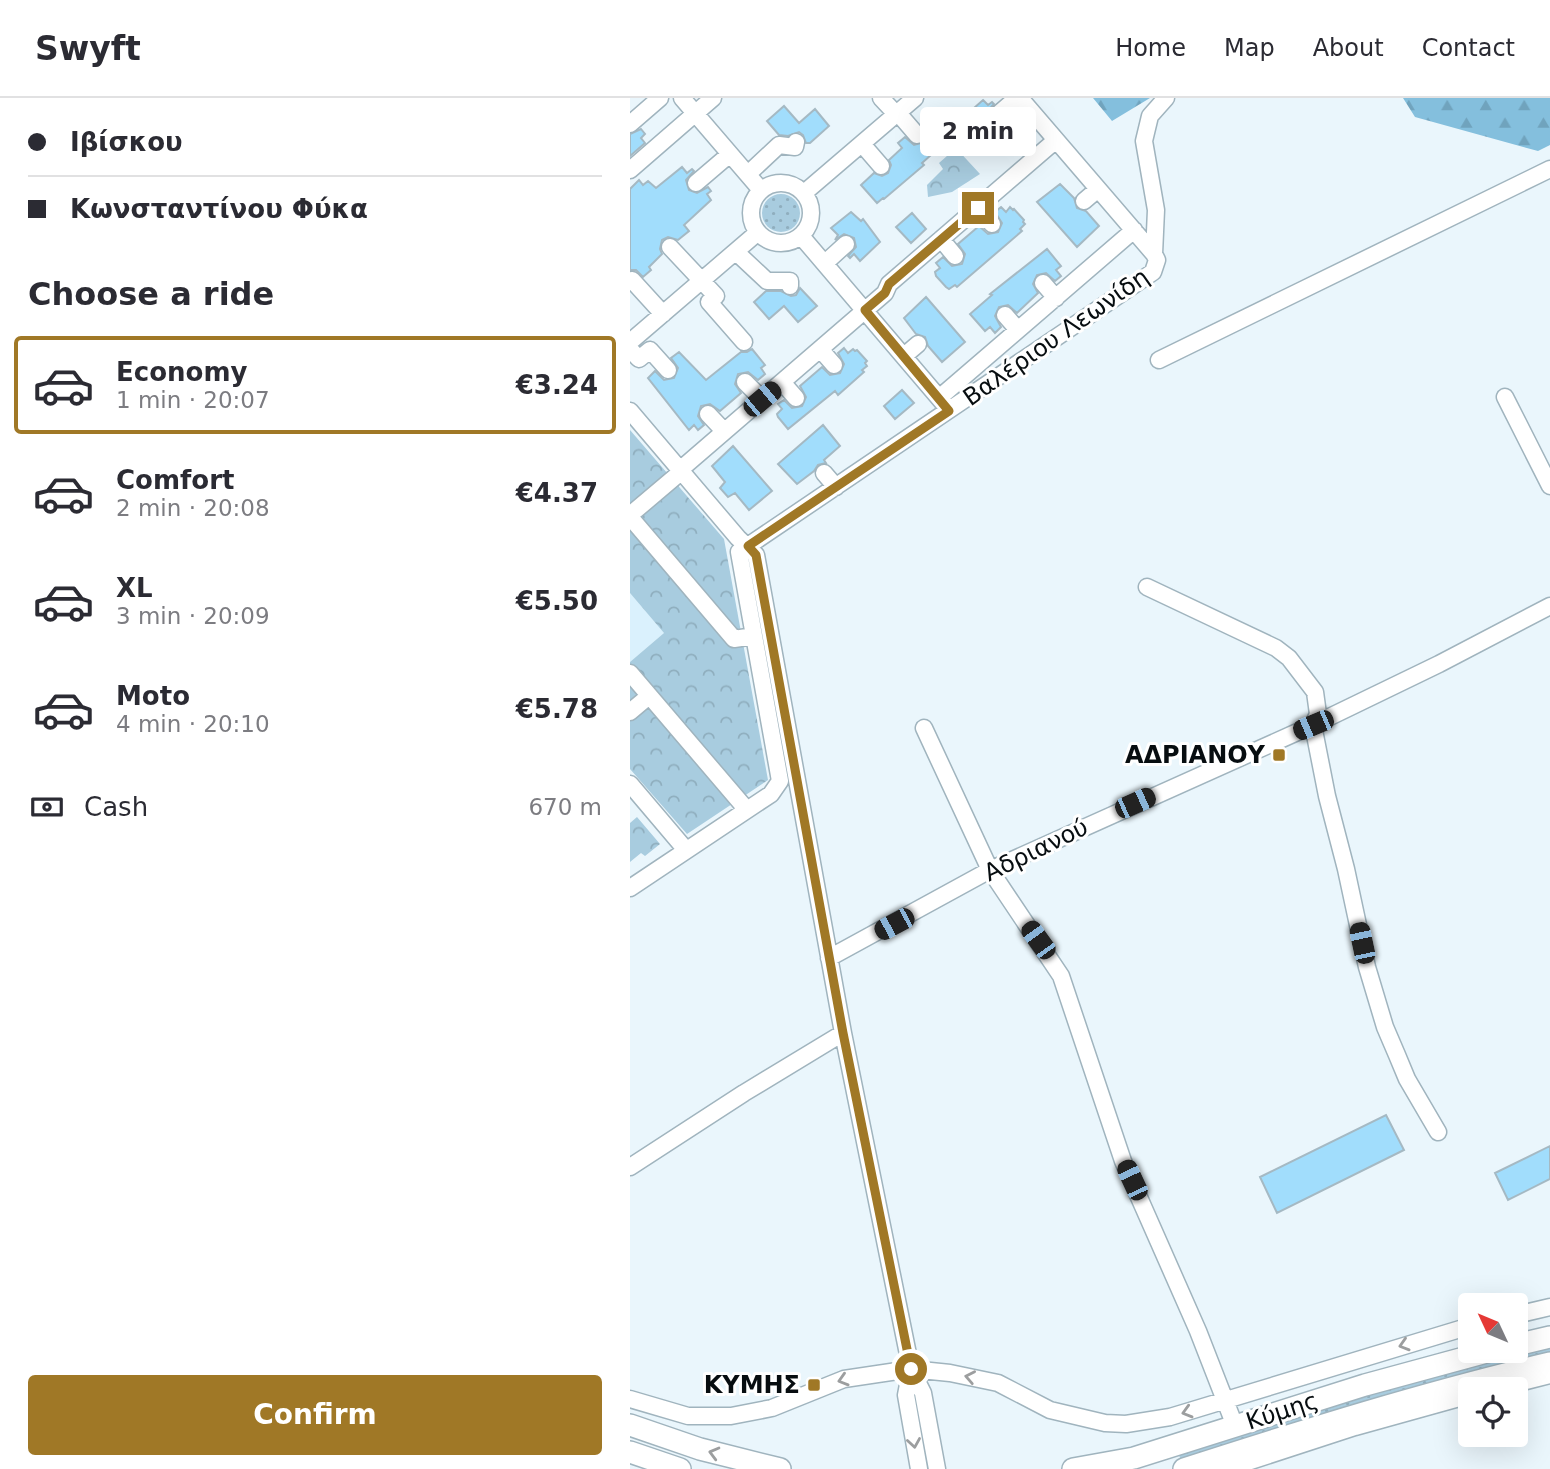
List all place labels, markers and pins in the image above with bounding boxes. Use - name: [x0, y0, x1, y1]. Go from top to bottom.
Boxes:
- place label: ΑΔΡΙΑΝΟΥ: [1125, 741, 1266, 769]
- marker: ΑΔΡΙΑΝΟΥ: [1271, 747, 1287, 763]
- place label: ΚΥΜΗΣ: [704, 1371, 800, 1399]
- marker: ΚΥΜΗΣ: [806, 1377, 822, 1393]

